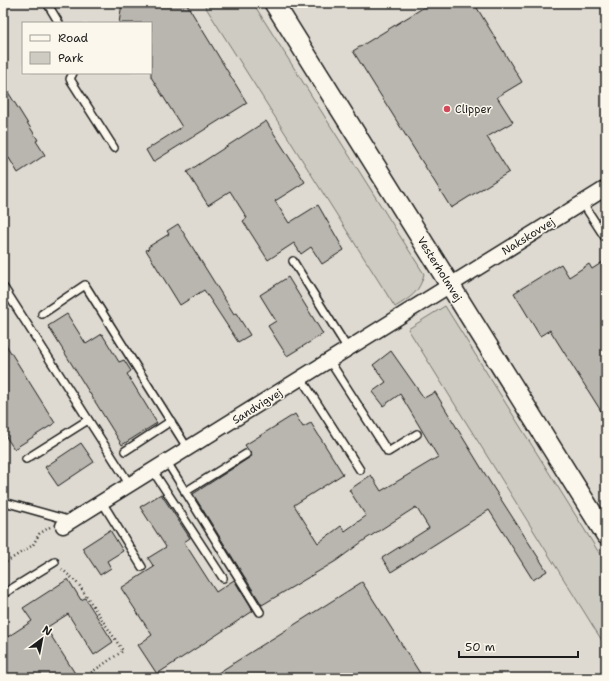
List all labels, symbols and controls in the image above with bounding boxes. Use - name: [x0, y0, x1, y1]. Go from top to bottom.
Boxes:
- legend: [22, 22, 152, 74]
- text: Road: [58, 30, 89, 46]
- text: Park: [58, 50, 84, 66]
- place label: Clipper: [455, 102, 492, 117]
- marker: Clipper: [442, 104, 452, 114]
- street label: Nakskovvej: [499, 214, 558, 259]
- street label: Vesterholmvej: [414, 234, 466, 305]
- street label: Sandvigvej: [229, 385, 285, 428]
- north arrow: [22, 619, 62, 659]
- text: N: [39, 622, 55, 640]
- scale bar: [459, 633, 578, 659]
- text: 50 m: [465, 639, 495, 655]

